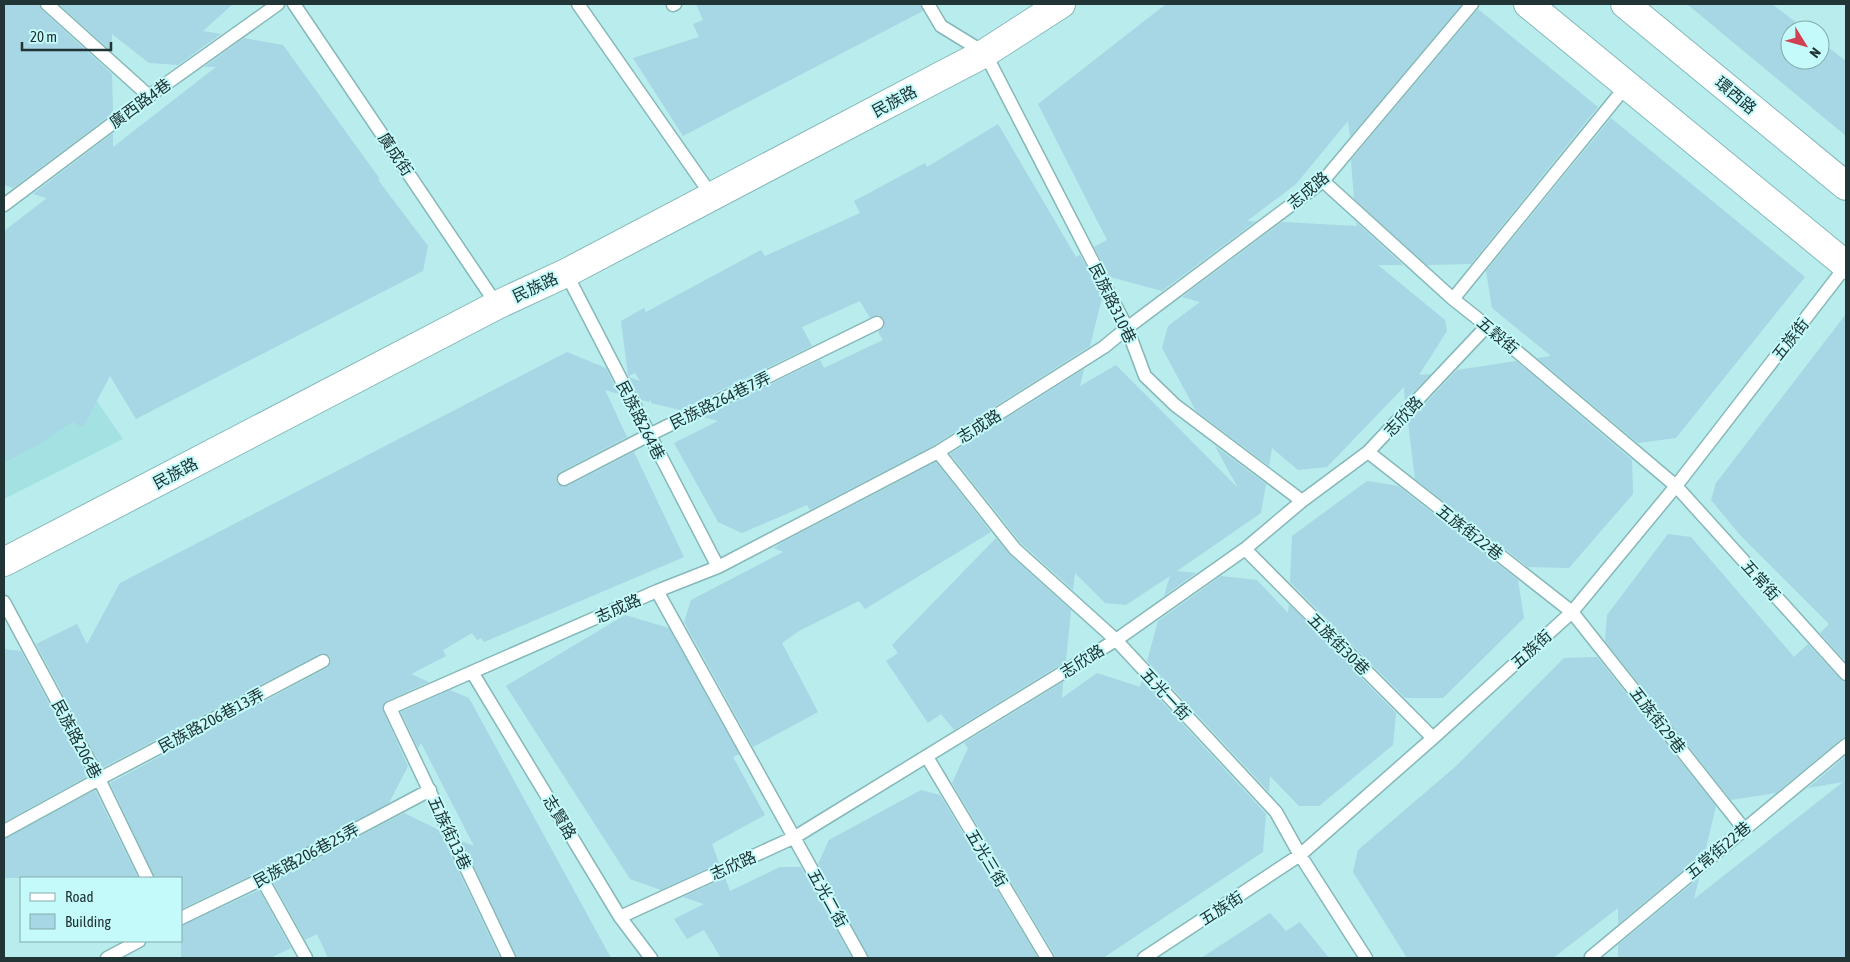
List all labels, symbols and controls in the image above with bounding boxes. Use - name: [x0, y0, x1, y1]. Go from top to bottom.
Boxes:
- scale bar: [22, 20, 111, 52]
- north arrow: [1780, 20, 1830, 70]
- text: 20 m: [30, 28, 57, 45]
- text: N: [1807, 45, 1824, 61]
- street label: 環西路: [1712, 73, 1760, 117]
- street label: 廣西路4巷: [106, 75, 174, 131]
- street label: 民族路: [869, 82, 919, 120]
- street label: 廣成街: [375, 129, 417, 179]
- street label: 志成路: [1284, 168, 1332, 212]
- street label: 民族路310巷: [1086, 260, 1140, 346]
- street label: 民族路: [509, 269, 561, 305]
- street label: 五穀街: [1474, 313, 1522, 357]
- street label: 五族街: [1768, 315, 1812, 363]
- street label: 民族路264巷7弄: [667, 368, 773, 432]
- street label: 民族路264巷: [613, 377, 669, 463]
- street label: 志欣路: [1380, 392, 1426, 440]
- street label: 志成路: [954, 406, 1004, 446]
- street label: 民族路: [150, 454, 200, 492]
- street label: 五族街22巷: [1433, 501, 1507, 563]
- street label: 五常街: [1738, 556, 1784, 604]
- street label: 志成路: [592, 590, 644, 626]
- street label: 五族街30巷: [1305, 610, 1373, 678]
- street label: 五族街: [1507, 626, 1555, 672]
- street label: 志欣路: [1057, 641, 1107, 681]
- street label: 五光一街: [1138, 664, 1194, 724]
- street label: 五族街29巷: [1627, 683, 1689, 757]
- street label: 民族路206巷13弄: [155, 684, 267, 756]
- street label: 民族路206巷: [49, 697, 105, 781]
- street label: 志賢路: [540, 792, 580, 842]
- street label: 五族街13巷: [425, 793, 475, 873]
- street label: 五常街22巷: [1682, 818, 1754, 882]
- street label: 民族路206巷25弄: [250, 819, 362, 891]
- street label: 五光三街: [963, 826, 1011, 890]
- street label: 志欣路: [707, 847, 759, 883]
- street label: 五光二街: [805, 866, 851, 930]
- legend: [20, 877, 182, 942]
- street label: 五族街: [1196, 887, 1246, 929]
- text: Road: [65, 888, 94, 905]
- text: Building: [65, 913, 111, 930]

